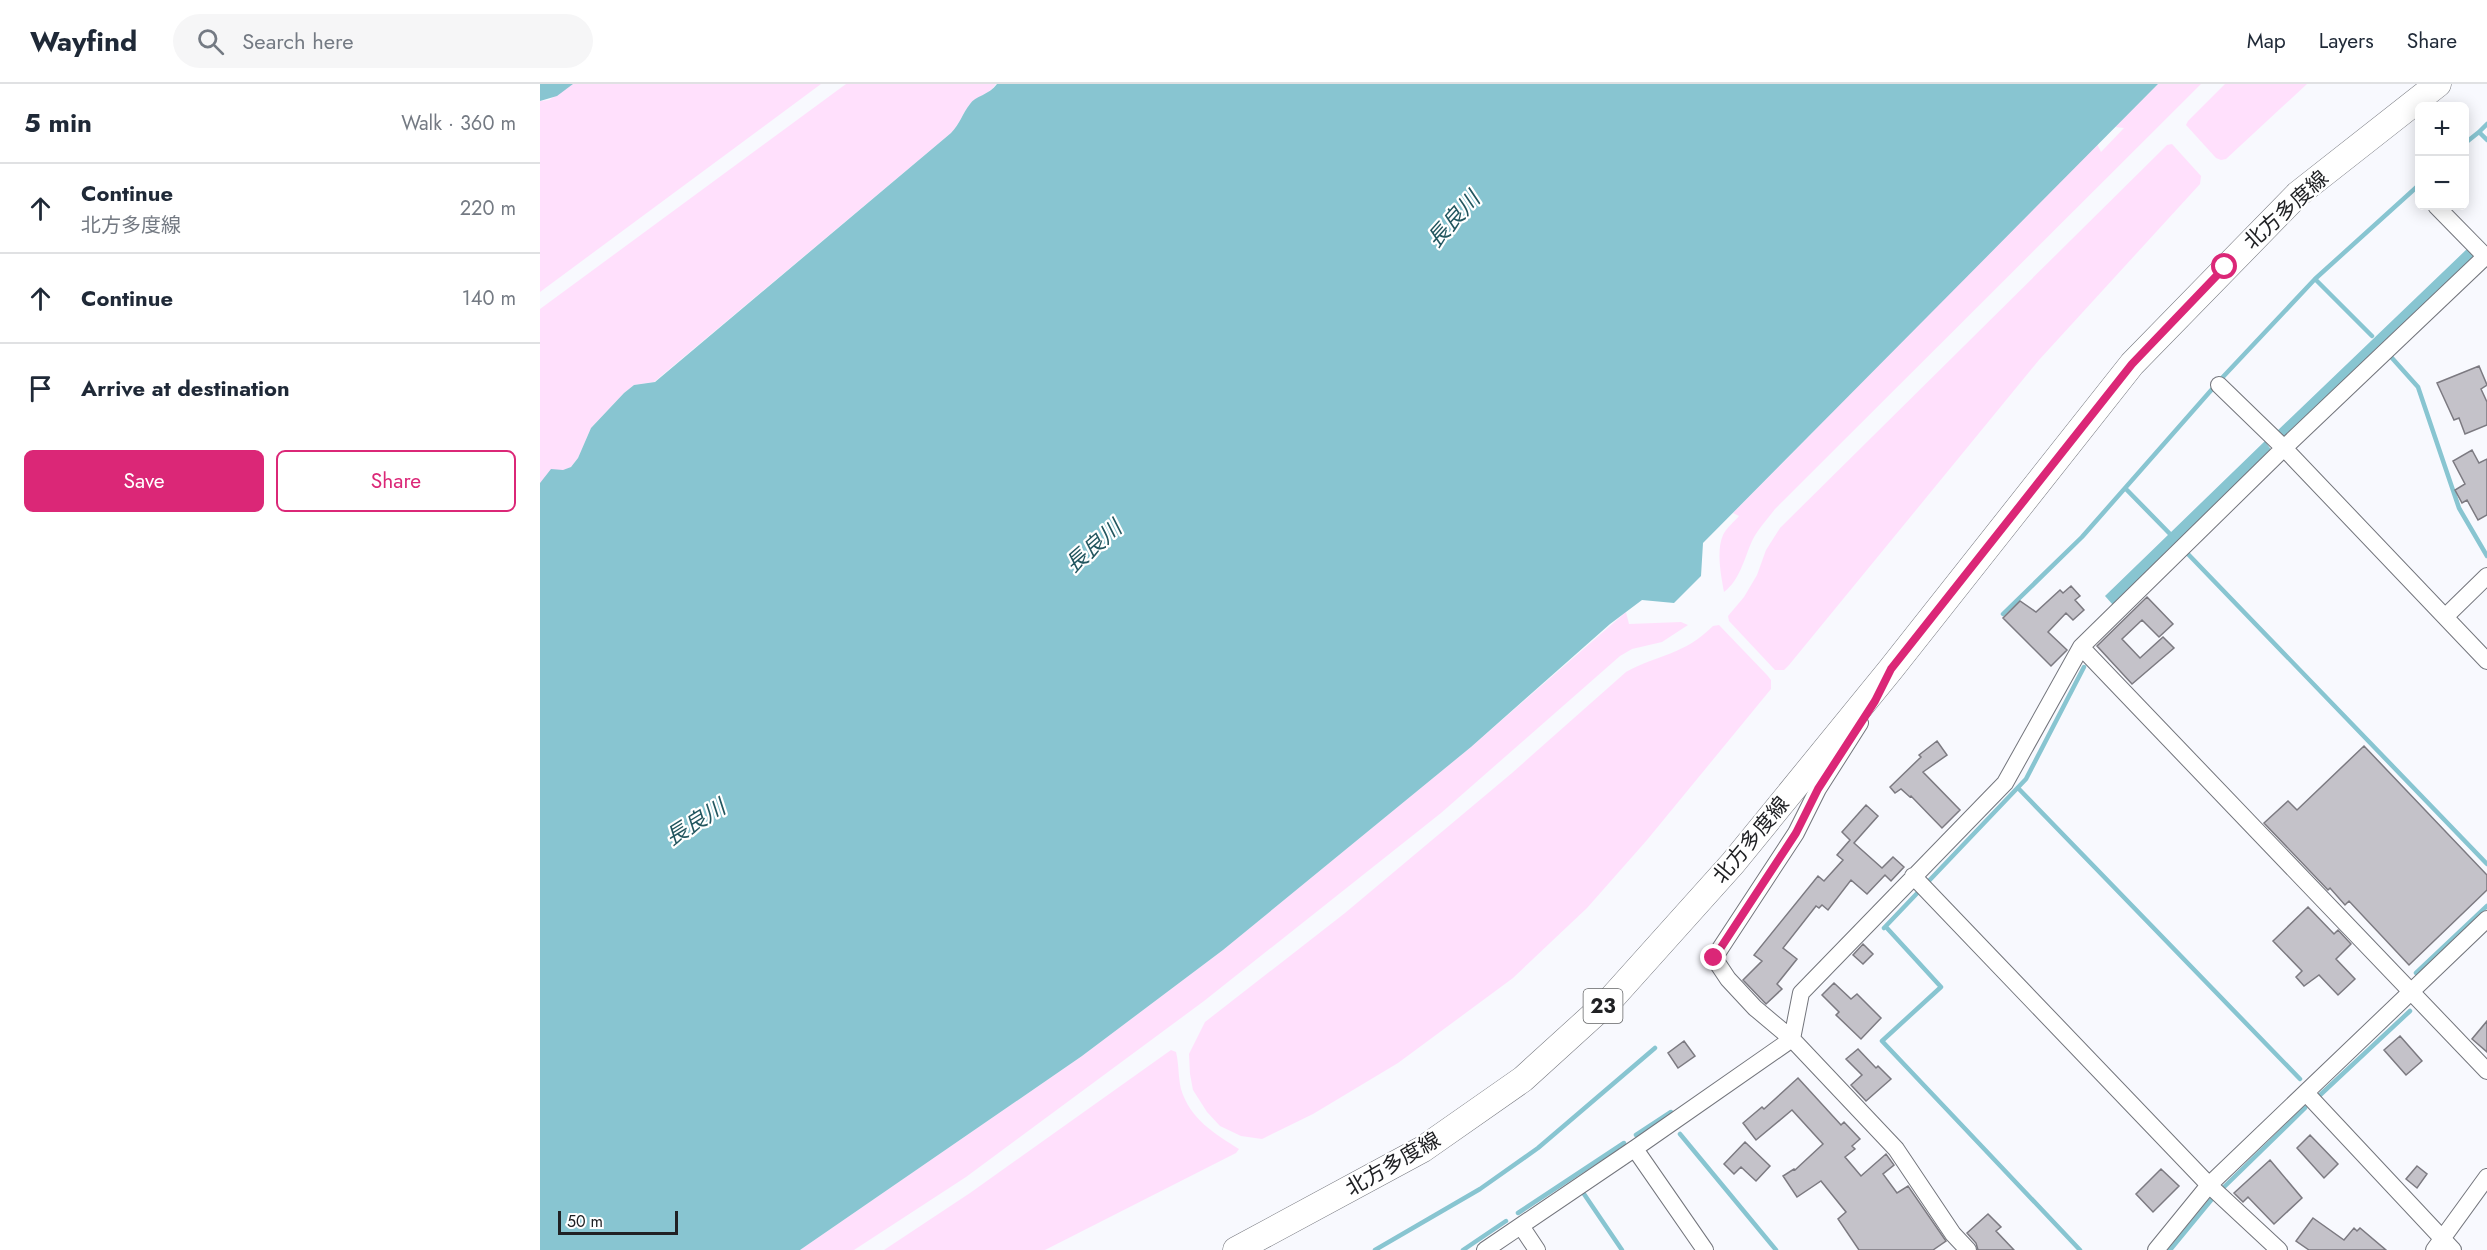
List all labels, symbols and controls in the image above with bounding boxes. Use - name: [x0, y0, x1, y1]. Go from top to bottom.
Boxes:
- search box: [173, 14, 593, 68]
- text: Wayfind: [30, 21, 137, 62]
- icon: search: [194, 25, 227, 58]
- text: Search here: [242, 25, 354, 57]
- text: Map: [2247, 26, 2286, 56]
- text: Layers: [2319, 26, 2374, 56]
- text: Share: [2407, 26, 2457, 56]
- map controls: [2415, 102, 2469, 210]
- button: +: [2415, 102, 2469, 156]
- text: 5 min: [24, 104, 92, 142]
- text: Walk · 360 m: [401, 109, 516, 138]
- button: −: [2415, 156, 2469, 210]
- street label: 北方多度線: [2237, 164, 2335, 256]
- text: Continue: [81, 177, 173, 209]
- water label: 長良川: [1419, 182, 1488, 254]
- icon: ahead: [24, 192, 57, 225]
- text: 220 m: [460, 194, 516, 223]
- text: 北方多度線: [81, 211, 181, 240]
- route start: [2211, 253, 2237, 279]
- icon: ahead: [24, 282, 57, 315]
- text: Continue: [81, 282, 173, 314]
- text: 140 m: [462, 284, 516, 313]
- icon: arrive: [24, 372, 57, 405]
- text: Arrive at destination: [81, 372, 290, 404]
- button: Save: [24, 450, 264, 512]
- button: Share: [276, 450, 516, 512]
- water label: 長良川: [1058, 511, 1130, 580]
- water label: 長良川: [659, 790, 733, 853]
- street label: 北方多度線: [1706, 790, 1796, 890]
- route end: [1700, 944, 1726, 970]
- road number: 23: [1584, 989, 1622, 1023]
- street label: 北方多度線: [1340, 1125, 1446, 1203]
- scale bar: [558, 1208, 678, 1236]
- text: 50 m: [567, 1210, 603, 1233]

